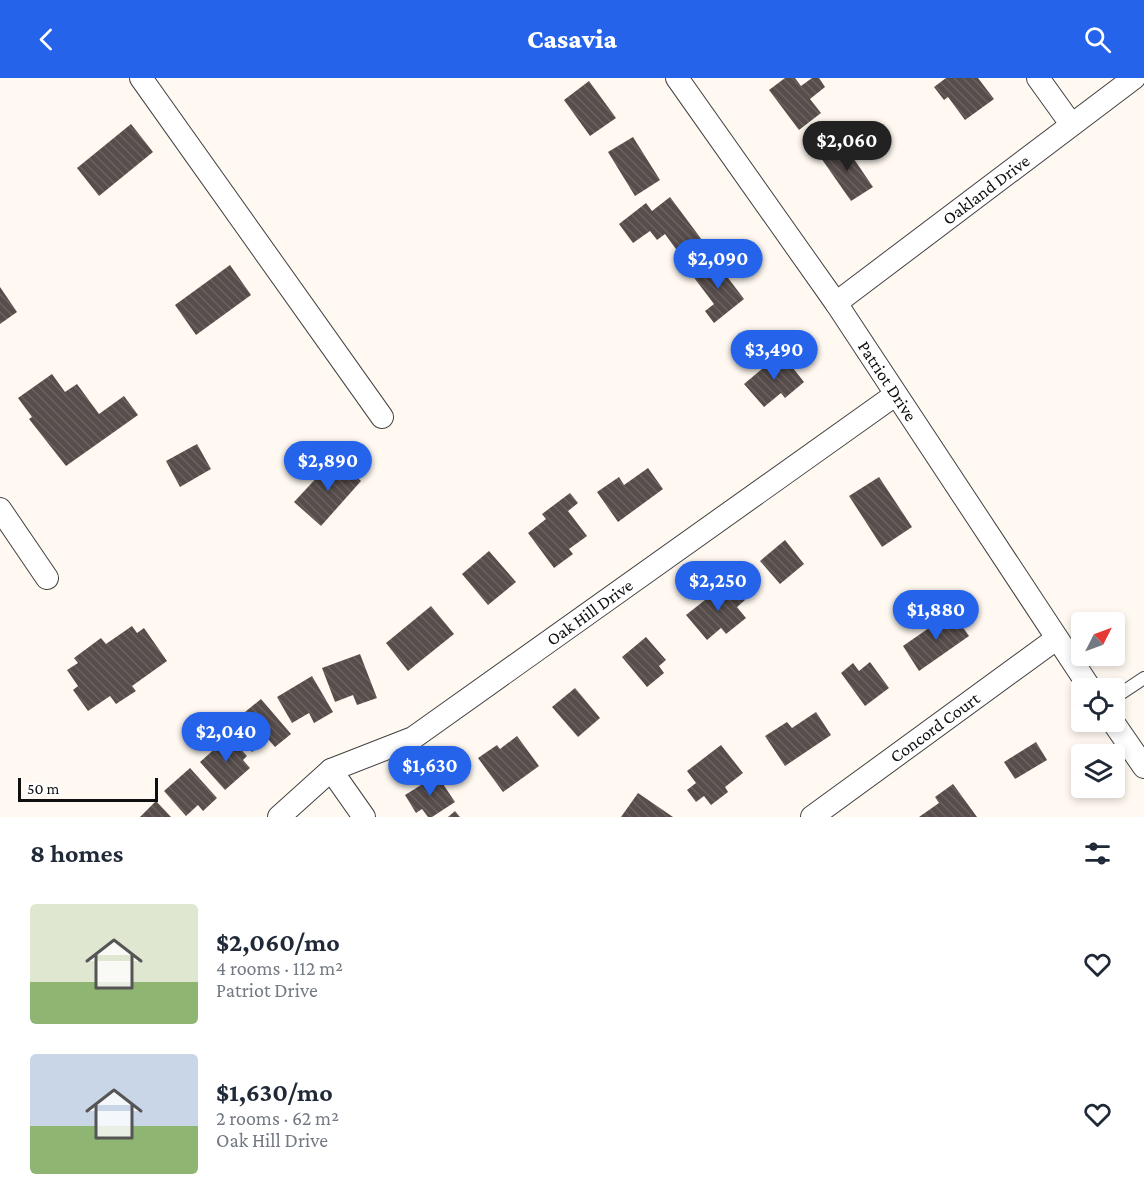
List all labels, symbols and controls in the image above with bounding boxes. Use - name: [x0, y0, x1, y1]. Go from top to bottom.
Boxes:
- icon: back: [30, 23, 63, 56]
- icon: search: [1081, 23, 1114, 56]
- text: Casavia: [527, 24, 617, 54]
- pin: $2,060: [798, 121, 896, 172]
- text: $2,060: [817, 129, 877, 151]
- street label: Oakland Drive: [939, 150, 1034, 229]
- pin: $2,090: [669, 239, 767, 290]
- text: $2,090: [688, 247, 748, 269]
- pin: $3,490: [725, 330, 823, 381]
- street label: Patriot Drive: [854, 337, 921, 425]
- text: $3,490: [745, 338, 803, 360]
- pin: $2,890: [279, 441, 377, 492]
- text: $2,890: [298, 449, 358, 471]
- pin: $2,250: [669, 561, 767, 612]
- text: $2,250: [689, 569, 747, 591]
- street label: Oak Hill Drive: [543, 575, 637, 650]
- pin: $1,880: [887, 590, 985, 641]
- text: $1,880: [907, 598, 965, 620]
- north arrow: [1071, 612, 1125, 666]
- map controls: [1071, 612, 1125, 798]
- button: locate: [1071, 678, 1125, 732]
- street label: Concord Court: [886, 688, 984, 767]
- pin: $2,040: [177, 712, 275, 763]
- text: $2,040: [196, 720, 256, 742]
- button: layers: [1071, 744, 1125, 798]
- pin: $1,630: [381, 746, 479, 797]
- text: $1,630: [402, 754, 458, 776]
- scale bar: [18, 775, 158, 802]
- text: 50 m: [27, 780, 59, 797]
- icon: filters: [1081, 837, 1114, 870]
- text: 8 homes: [30, 839, 123, 868]
- icon: home: [78, 928, 150, 1000]
- text: $2,060/mo: [216, 928, 340, 957]
- icon: heart: [1081, 948, 1114, 981]
- text: 4 rooms · 112 m²: [216, 957, 343, 979]
- text: Patriot Drive: [216, 979, 318, 1001]
- icon: home: [78, 1078, 150, 1150]
- text: $1,630/mo: [216, 1078, 333, 1107]
- icon: heart: [1081, 1098, 1114, 1131]
- text: 2 rooms · 62 m²: [216, 1107, 339, 1129]
- text: Oak Hill Drive: [216, 1129, 328, 1151]

